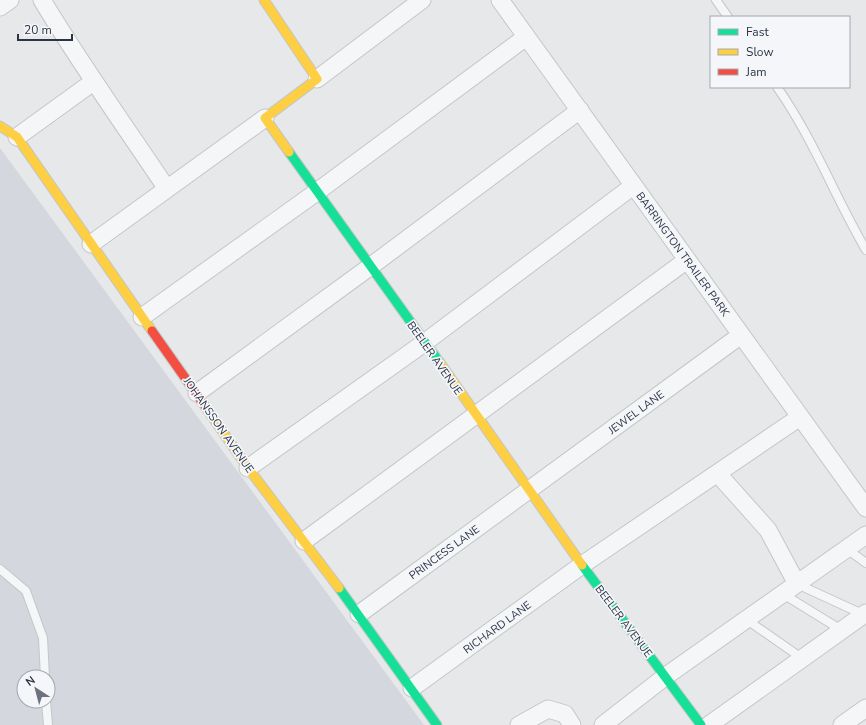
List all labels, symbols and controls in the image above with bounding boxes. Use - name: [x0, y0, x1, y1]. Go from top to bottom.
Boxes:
- scale bar: [18, 16, 72, 42]
- legend: [710, 16, 850, 88]
- text: 20 m: [24, 22, 52, 38]
- text: Fast: [746, 24, 769, 40]
- text: Slow: [746, 44, 774, 60]
- text: Jam: [745, 64, 767, 80]
- street label: BARRINGTON TRAILER PARK: [632, 189, 733, 320]
- street label: BEELER AVENUE: [404, 318, 466, 398]
- street label: JOHANSSON AVENUE: [179, 374, 257, 476]
- street label: JEWEL LANE: [605, 387, 667, 438]
- street label: PRINCESS LANE: [406, 522, 483, 583]
- street label: BEELER AVENUE: [591, 582, 656, 660]
- street label: RICHARD LANE: [460, 598, 534, 657]
- north arrow: [16, 669, 56, 709]
- text: N: [23, 673, 38, 690]

